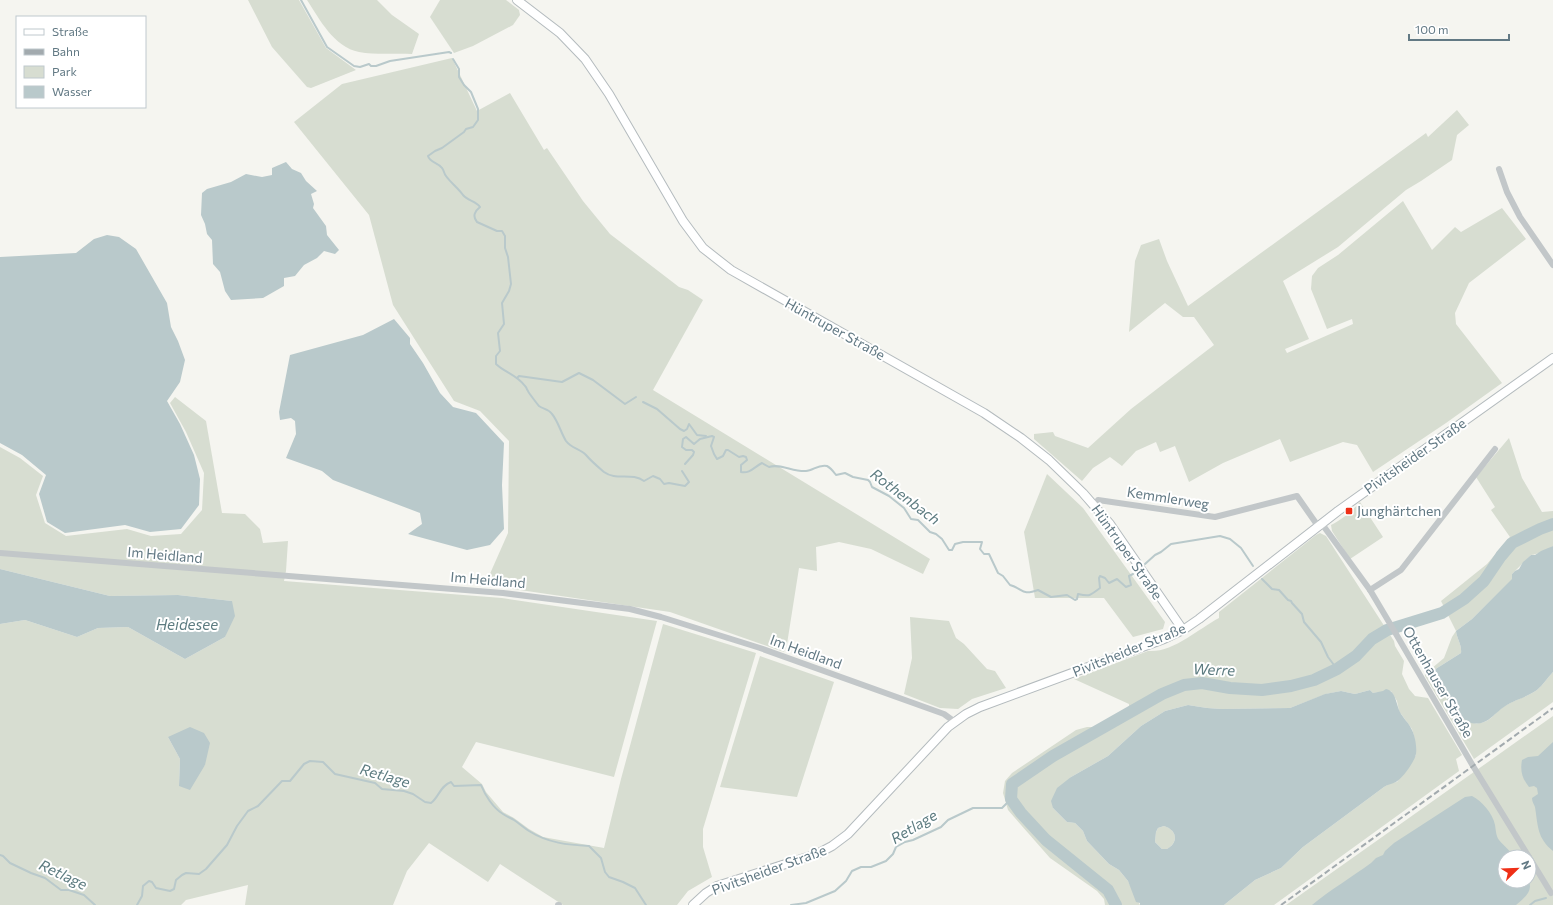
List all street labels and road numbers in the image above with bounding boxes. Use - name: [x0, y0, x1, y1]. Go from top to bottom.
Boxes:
- street label: Hüntruper Straße: [782, 294, 888, 363]
- street label: Pivitsheider Straße: [1360, 414, 1469, 497]
- street label: Kemmlerweg: [1126, 483, 1211, 512]
- street label: Hüntruper Straße: [1088, 501, 1166, 602]
- street label: Im Heidland: [127, 543, 203, 566]
- street label: Im Heidland: [450, 568, 526, 591]
- street label: Pivitsheider Straße: [1070, 619, 1188, 680]
- street label: Ottenhauser Straße: [1400, 623, 1477, 741]
- street label: Im Heidland: [768, 631, 844, 672]
- street label: Pivitsheider Straße: [709, 841, 828, 898]

